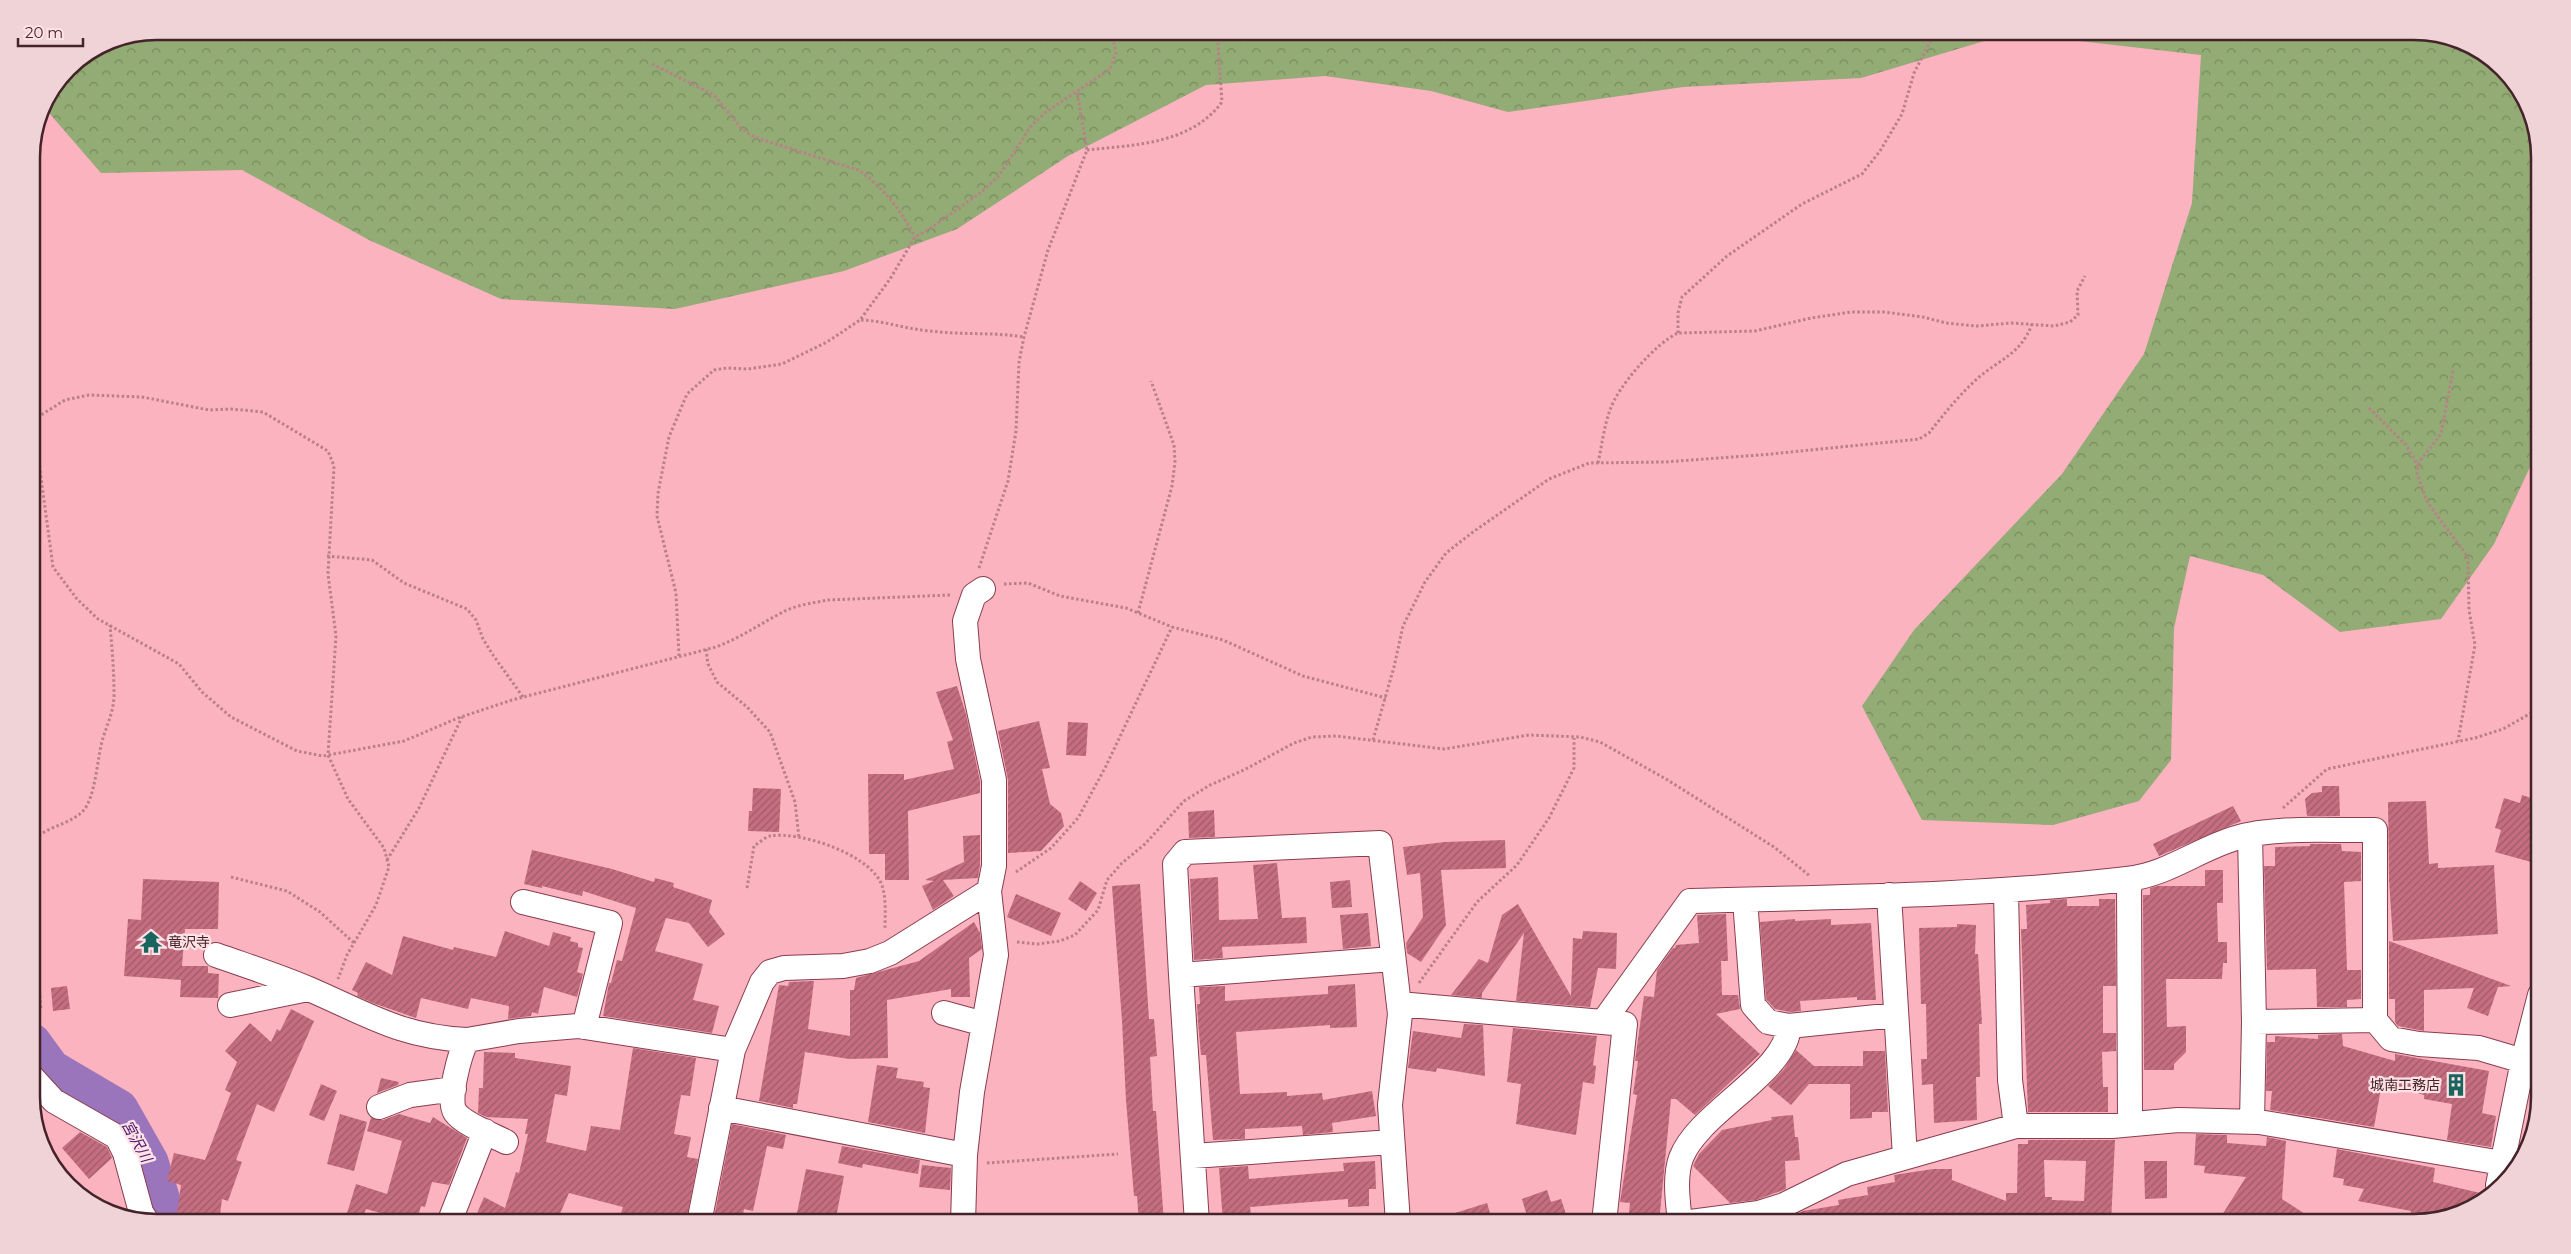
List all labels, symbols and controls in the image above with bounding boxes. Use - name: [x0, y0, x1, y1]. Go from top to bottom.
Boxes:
- scale bar: [18, 15, 82, 47]
- text: 20 m: [25, 23, 63, 42]
- temple icon: 竜沢寺: [138, 929, 164, 955]
- place label: 竜沢寺: [168, 933, 210, 951]
- building icon: 城南工務店: [2443, 1072, 2469, 1098]
- place label: 城南工務店: [2370, 1076, 2440, 1094]
- water label: 宮沢川: [118, 1117, 157, 1167]

